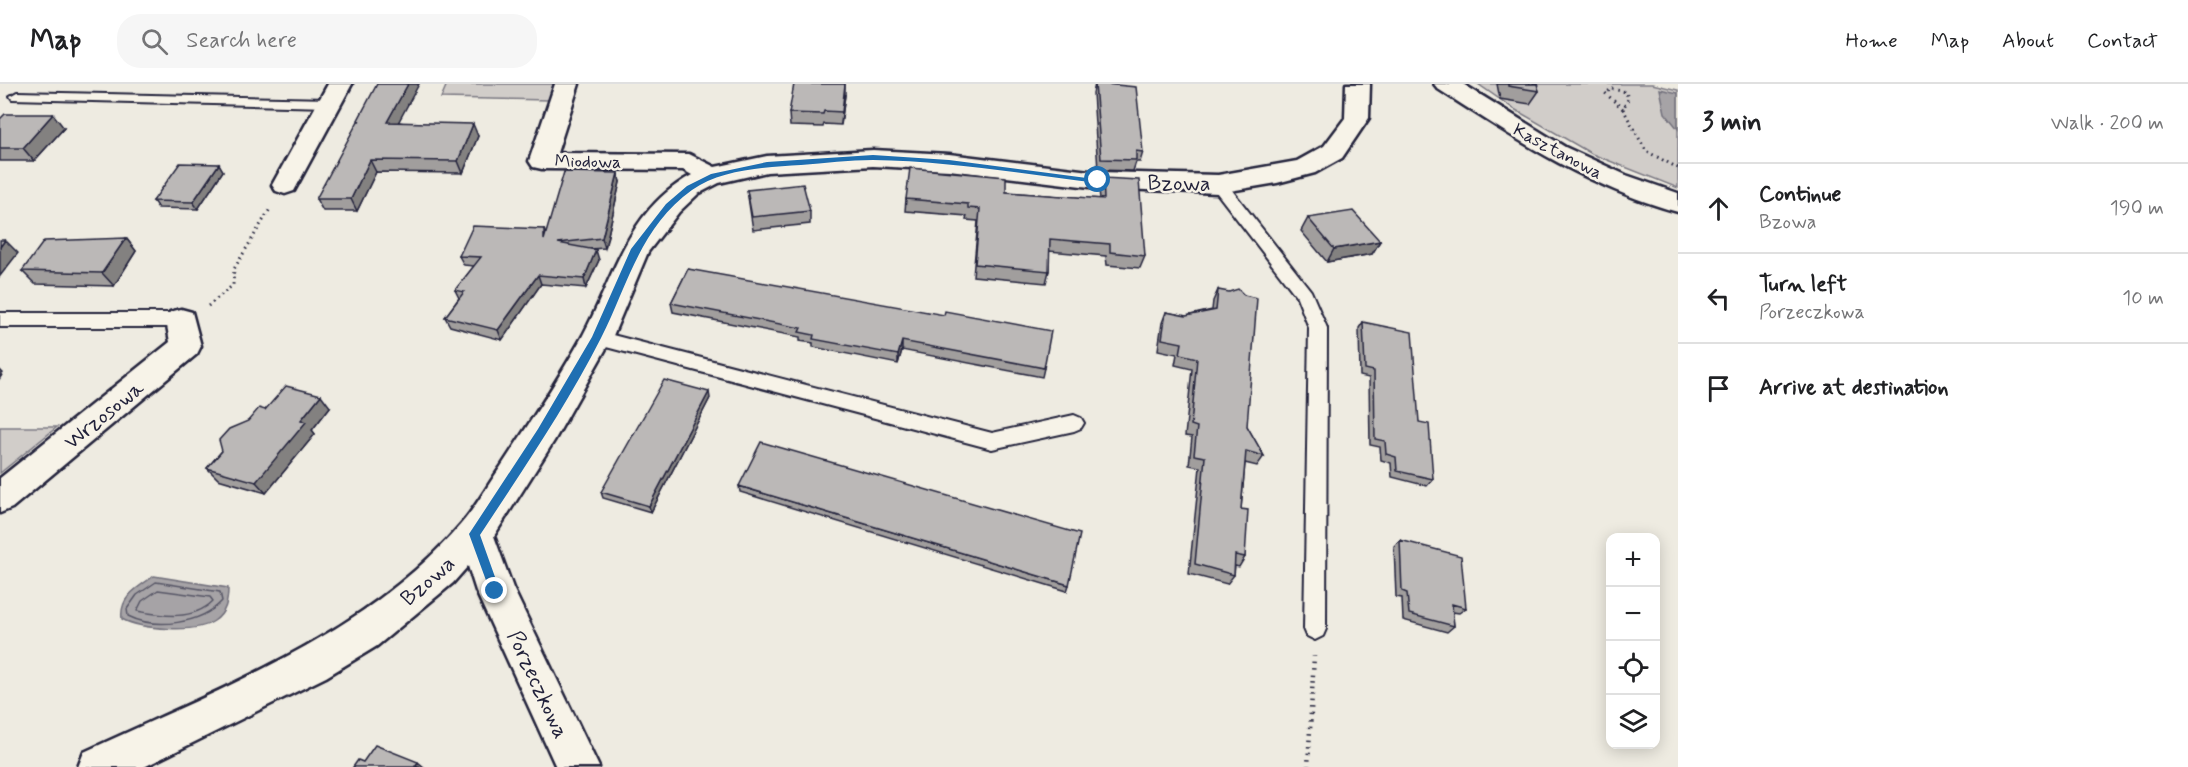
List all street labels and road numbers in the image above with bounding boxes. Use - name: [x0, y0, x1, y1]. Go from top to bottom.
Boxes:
- street label: Kasztanowa: [1509, 118, 1606, 186]
- street label: Miodowa: [554, 149, 622, 175]
- street label: Bzowa: [1147, 169, 1211, 199]
- street label: Wrzosowa: [59, 374, 151, 456]
- street label: Bzowa: [395, 550, 461, 613]
- street label: Porzeczkowa: [500, 626, 574, 743]

